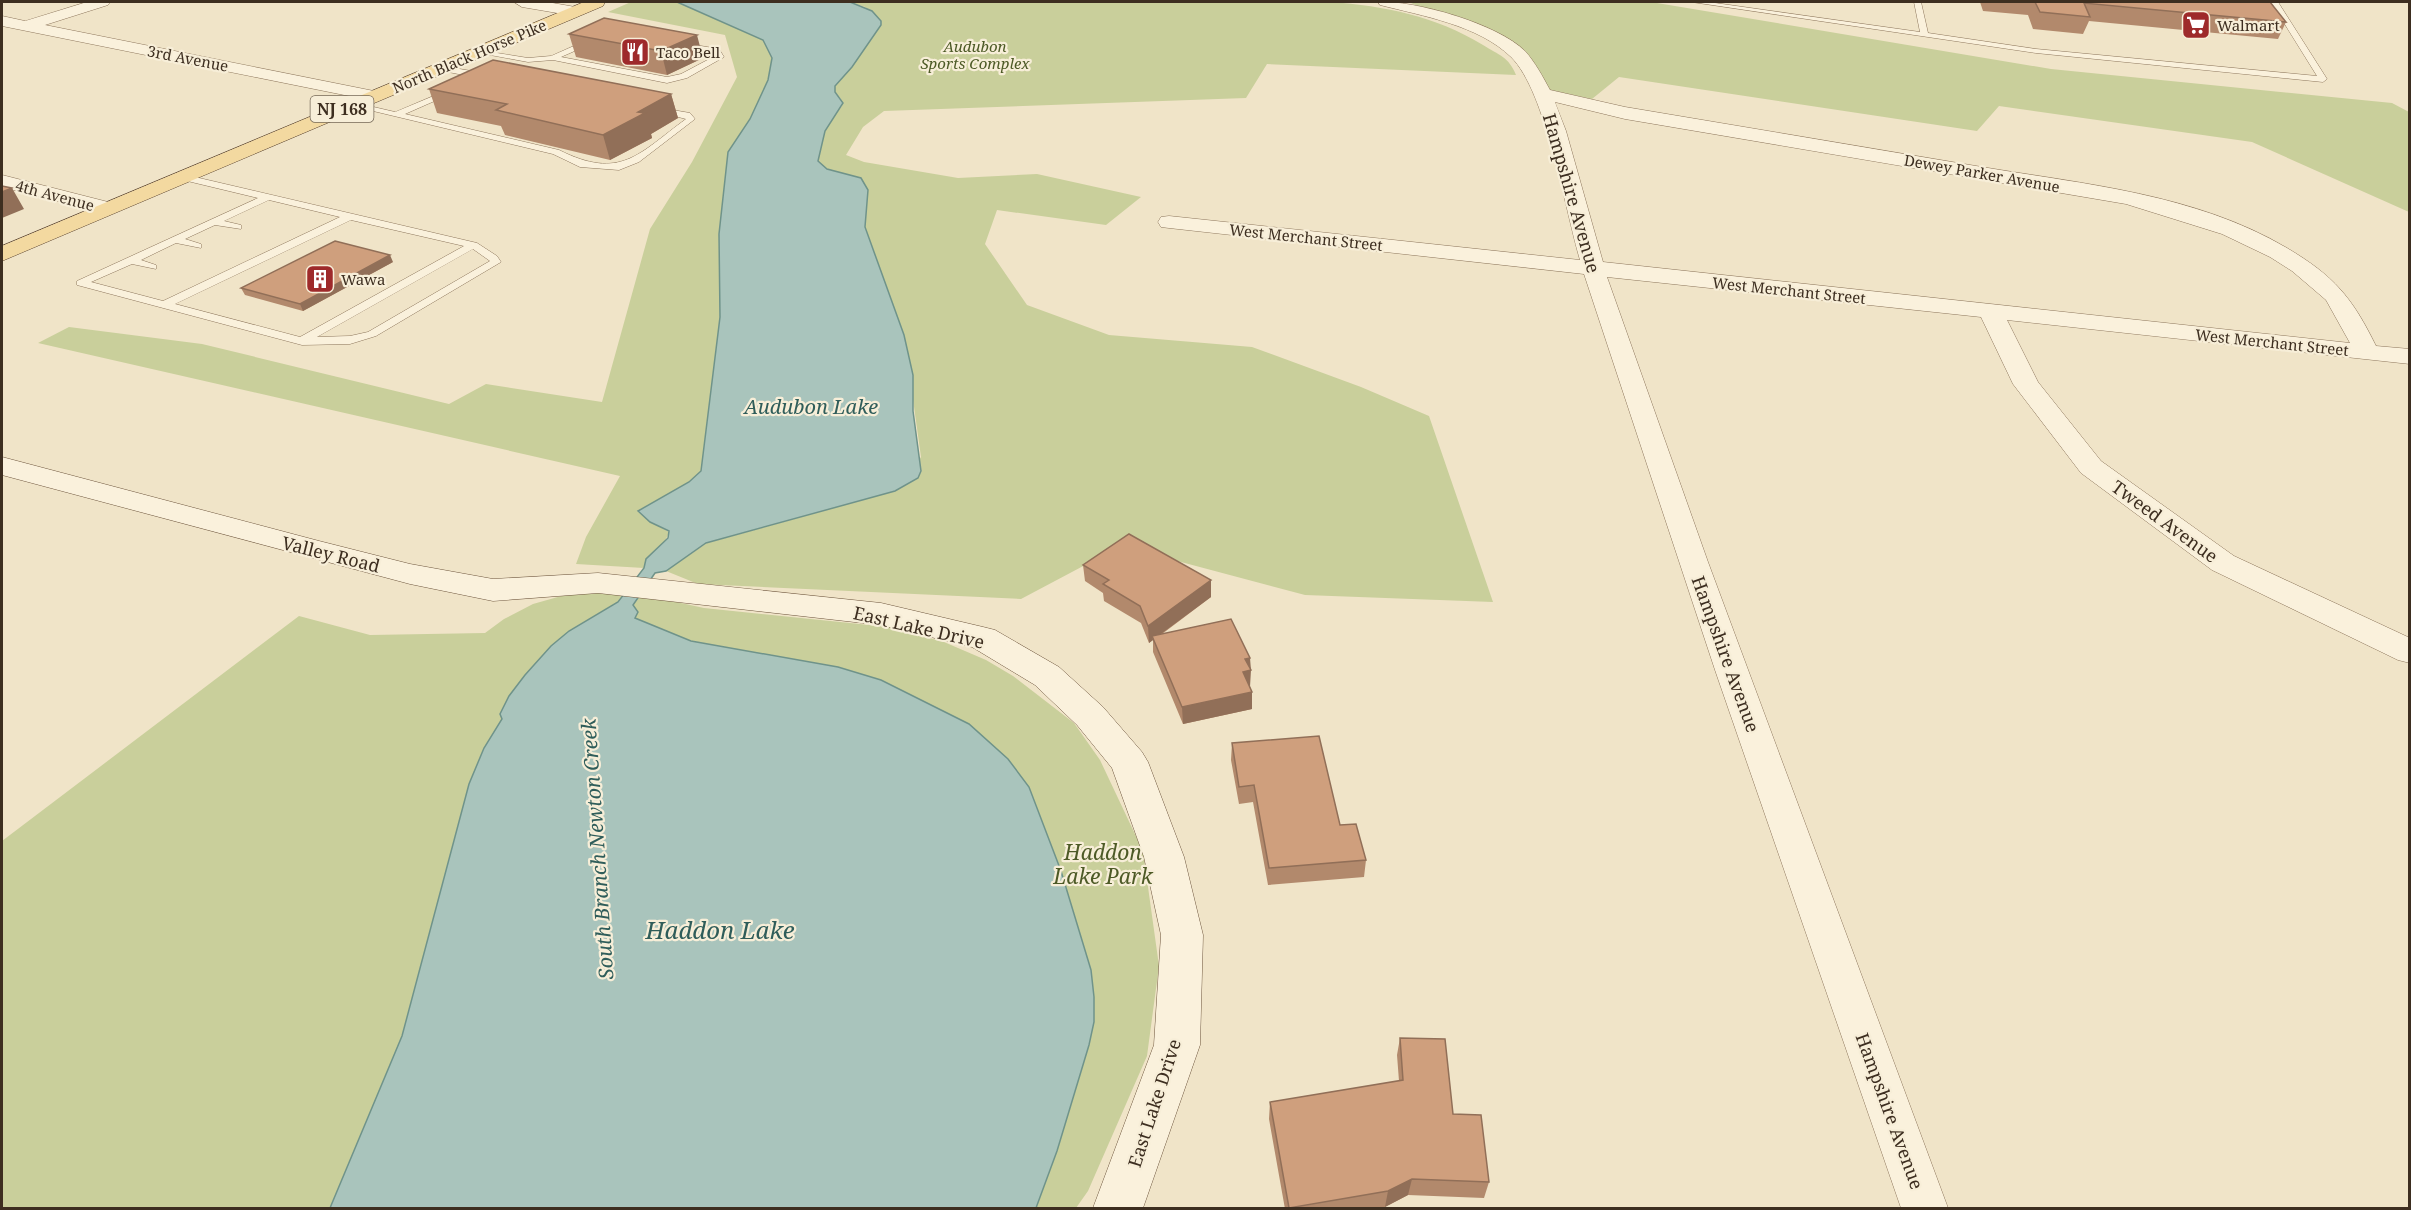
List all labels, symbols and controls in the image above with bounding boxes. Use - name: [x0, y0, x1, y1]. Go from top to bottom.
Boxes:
- supermarket icon: Walmart: [2180, 9, 2212, 41]
- street label: North Black Horse Pike: [389, 14, 549, 98]
- place label: Walmart: [2217, 15, 2280, 35]
- restaurant icon: Taco Bell: [619, 36, 651, 68]
- park label: Audubon Sports Complex: [920, 36, 1030, 73]
- street label: 3rd Avenue: [146, 40, 230, 76]
- place label: Taco Bell: [656, 42, 721, 62]
- road number: NJ 168: [310, 96, 374, 122]
- street label: Hampshire Avenue: [1538, 110, 1606, 276]
- street label: Dewey Parker Avenue: [1903, 149, 2061, 197]
- street label: 4th Avenue: [13, 175, 97, 215]
- street label: West Merchant Street: [1228, 219, 1384, 255]
- building icon: Wawa: [304, 263, 336, 295]
- place label: Wawa: [341, 269, 385, 289]
- street label: West Merchant Street: [1711, 272, 1867, 308]
- street label: West Merchant Street: [2194, 324, 2350, 360]
- water label: Audubon Lake: [742, 393, 878, 420]
- street label: Tweed Avenue: [2107, 474, 2223, 568]
- street label: Valley Road: [279, 530, 383, 578]
- street label: Hampshire Avenue: [1687, 572, 1765, 736]
- street label: East Lake Drive: [851, 600, 987, 654]
- water label: South Branch Newton Creek: [574, 717, 620, 980]
- park label: Haddon Lake Park: [1052, 838, 1154, 890]
- water label: Haddon Lake: [645, 913, 795, 946]
- street label: Hampshire Avenue: [1851, 1029, 1929, 1193]
- street label: East Lake Drive: [1122, 1036, 1186, 1170]

